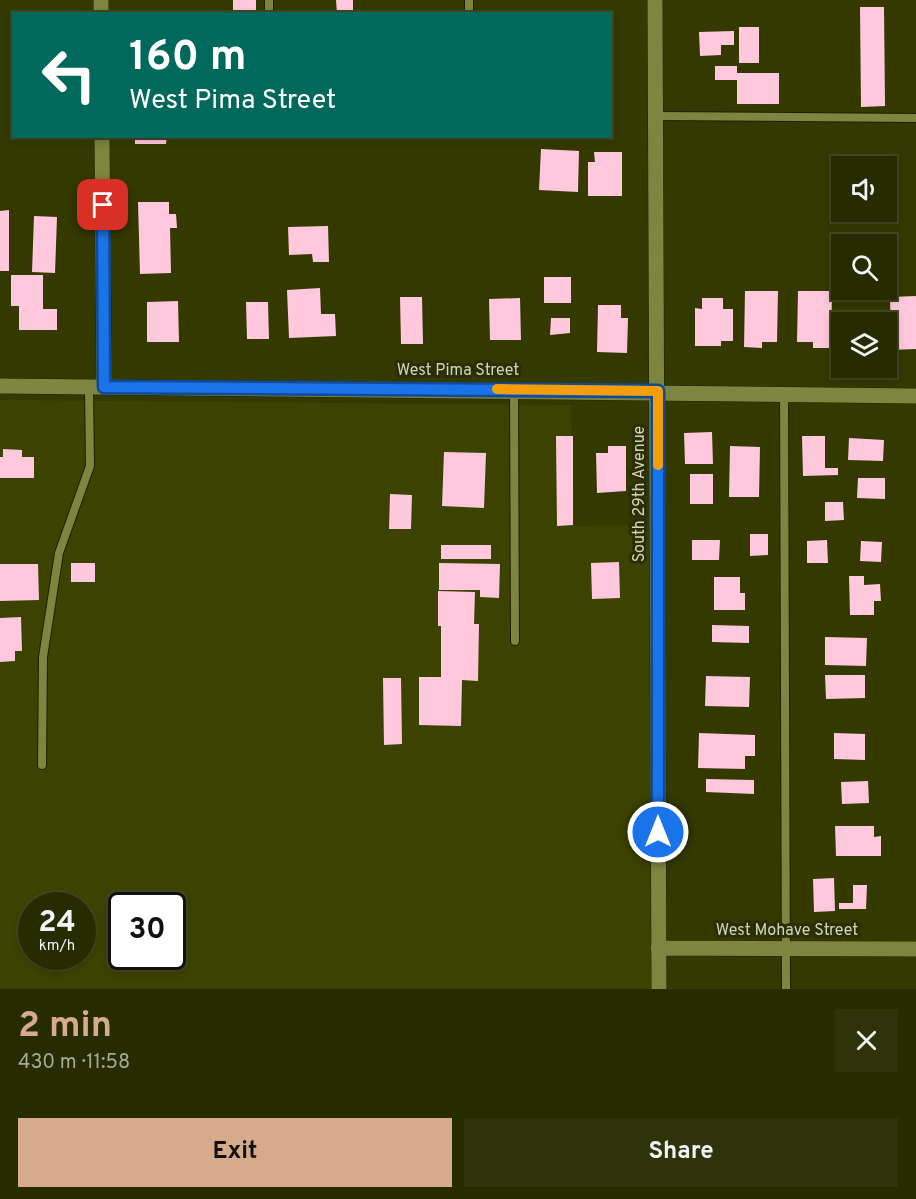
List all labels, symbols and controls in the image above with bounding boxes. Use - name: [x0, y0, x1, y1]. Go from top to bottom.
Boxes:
- text: 160 m: [129, 32, 247, 85]
- icon: left: [30, 36, 108, 114]
- text: West Pima Street: [129, 84, 336, 118]
- map controls: [831, 156, 897, 378]
- button: sound: [831, 156, 897, 222]
- pin: [77, 179, 128, 230]
- icon: arrive: [86, 188, 119, 221]
- button: search: [831, 234, 897, 300]
- button: layers: [831, 312, 897, 378]
- street label: West Pima Street: [397, 361, 519, 381]
- street label: South 29th Avenue: [630, 426, 650, 562]
- position arrow: [626, 800, 690, 864]
- speed limit sign: 30: [108, 892, 186, 970]
- text: 24: [38, 905, 76, 942]
- street label: West Mohave Street: [716, 921, 858, 941]
- text: km/h: [39, 937, 75, 956]
- text: 2 min: [18, 1004, 112, 1050]
- button: close: [835, 1009, 898, 1072]
- text: 430 m · 11:58: [18, 1050, 130, 1076]
- button: Exit: [18, 1118, 452, 1187]
- button: Share: [464, 1118, 898, 1187]

